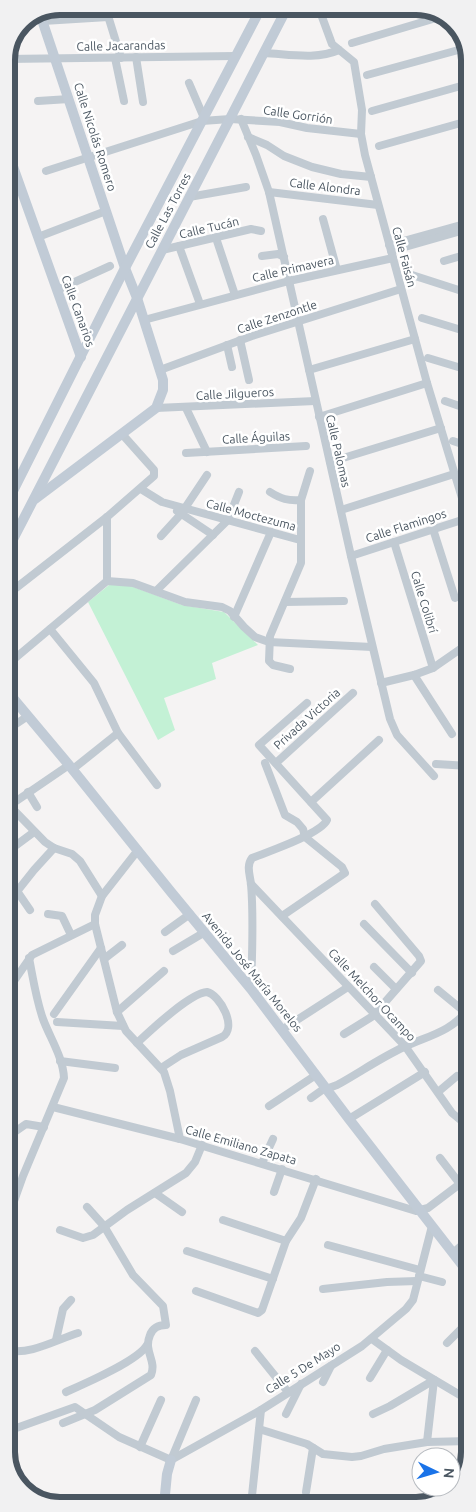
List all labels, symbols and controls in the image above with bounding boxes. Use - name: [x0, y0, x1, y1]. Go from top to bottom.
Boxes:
- street label: Calle Jacarandas: [76, 38, 166, 53]
- street label: Calle Nicolás Romero: [72, 81, 119, 193]
- street label: Calle Gorrión: [262, 103, 334, 126]
- street label: Calle Las Torres: [142, 171, 193, 251]
- street label: Calle Alondra: [289, 176, 361, 197]
- street label: Calle Tucán: [178, 214, 240, 241]
- street label: Calle Faisán: [390, 225, 419, 289]
- street label: Calle Primavera: [251, 253, 335, 284]
- street label: Calle Canarios: [59, 273, 97, 349]
- street label: Calle Zenzontle: [235, 297, 318, 336]
- street label: Calle Jilgueros: [196, 385, 274, 402]
- street label: Calle Palomas: [324, 413, 353, 489]
- street label: Calle Águilas: [222, 429, 290, 446]
- street label: Calle Moctezuma: [205, 496, 297, 533]
- street label: Calle Flamingos: [364, 506, 448, 545]
- street label: Calle Colibrí: [409, 569, 440, 635]
- street label: Privada Victoria: [271, 686, 342, 752]
- street label: Avenida José María Morelos: [200, 909, 305, 1034]
- street label: Calle Melchor Ocampo: [326, 946, 419, 1044]
- street label: Calle Emiliano Zapata: [184, 1122, 298, 1167]
- street label: Calle 5 De Mayo: [263, 1339, 343, 1396]
- north arrow: [411, 1447, 461, 1497]
- text: N: [441, 1467, 457, 1479]

